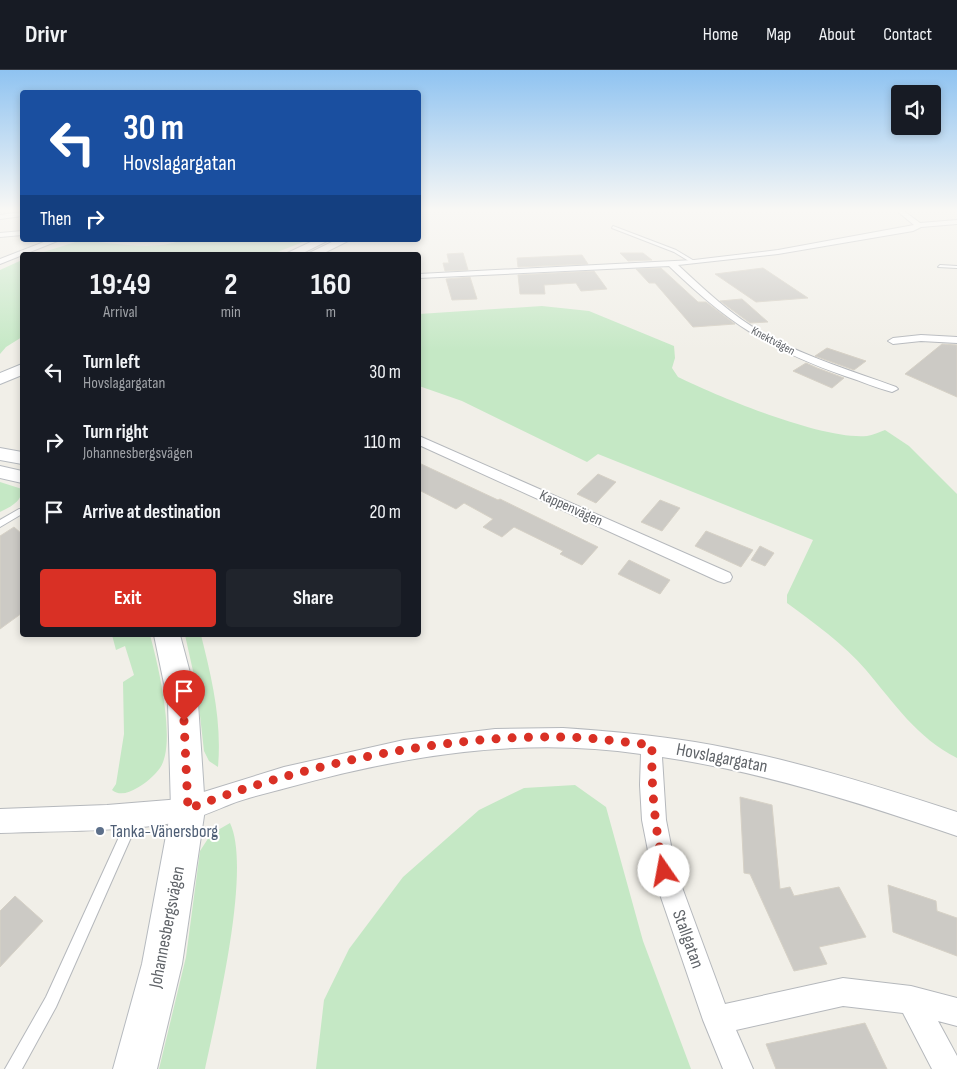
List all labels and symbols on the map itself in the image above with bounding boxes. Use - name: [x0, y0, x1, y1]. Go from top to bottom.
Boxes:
- street label: Knektvägen: [749, 323, 797, 359]
- street label: Kappenvägen: [537, 486, 605, 530]
- pin: [163, 670, 205, 721]
- street label: Hovslagargatan: [675, 739, 769, 777]
- place label: Tanka-Vänersborg: [110, 821, 218, 842]
- marker: Tanka-Vänersborg: [94, 825, 106, 837]
- position arrow: [637, 844, 689, 896]
- street label: Johannesbergsvägen: [145, 864, 189, 991]
- street label: Stallgatan: [668, 907, 708, 971]

